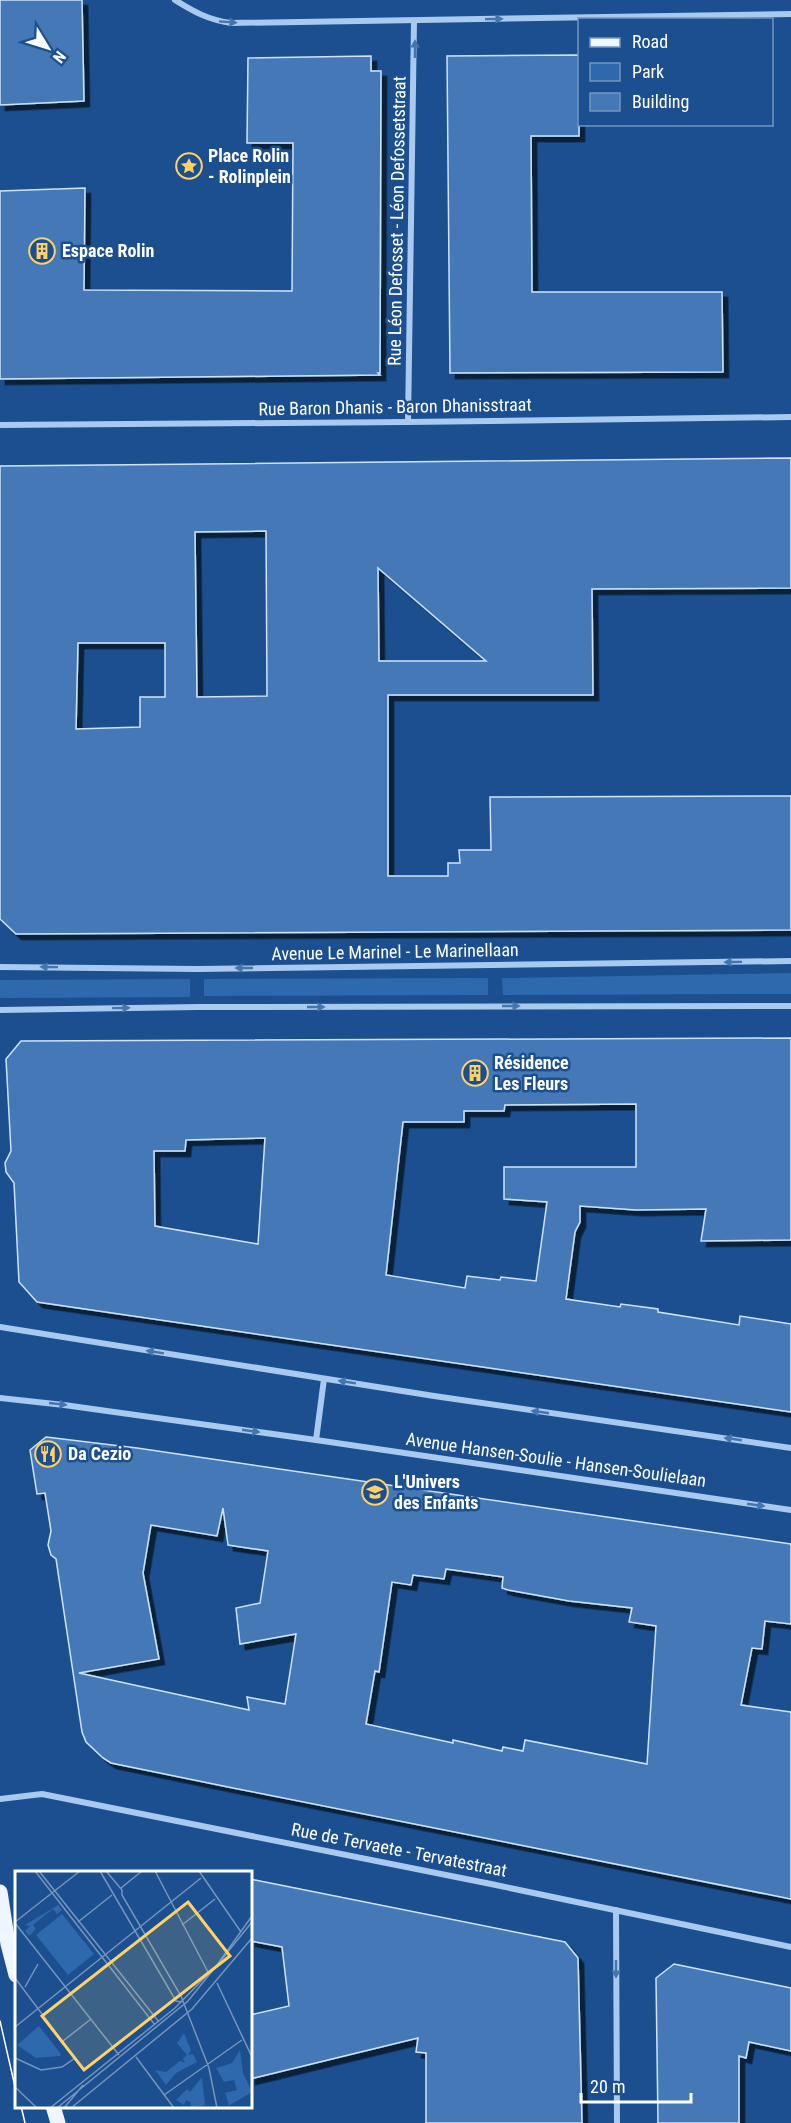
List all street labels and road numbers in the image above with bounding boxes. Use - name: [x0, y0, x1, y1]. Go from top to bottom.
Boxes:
- street label: Rue Léon Defosset - Léon Defossetstraat: [383, 76, 410, 366]
- street label: Rue Baron Dhanis - Baron Dhanisstraat: [258, 394, 532, 419]
- street label: Avenue Le Marinel - Le Marinellaan: [271, 939, 519, 964]
- street label: Avenue Hansen-Soulie - Hansen-Soulielaan: [405, 1428, 708, 1491]
- street label: Rue de Tervaete - Tervatestraat: [290, 1818, 509, 1881]

